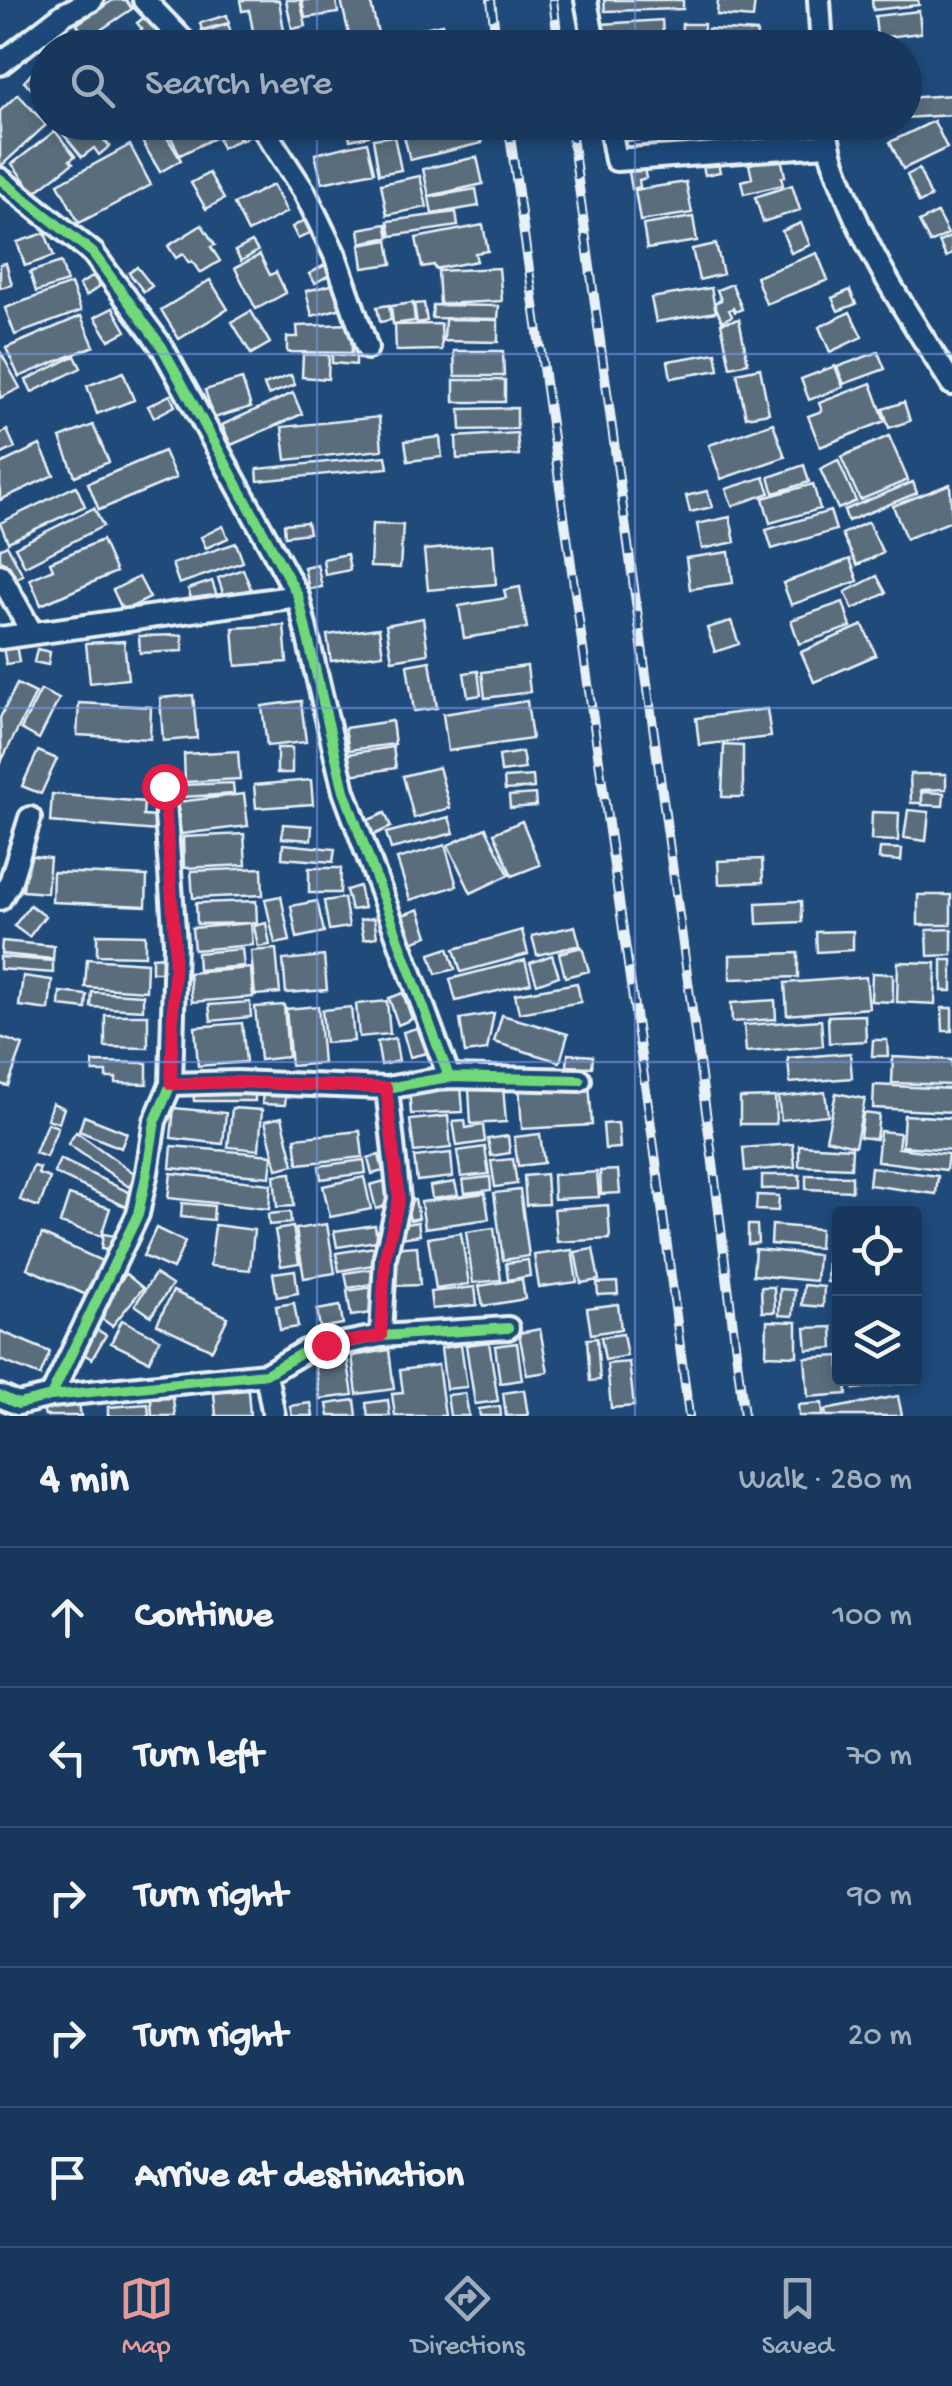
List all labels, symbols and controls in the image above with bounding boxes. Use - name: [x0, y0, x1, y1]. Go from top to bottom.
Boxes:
- search box: [30, 30, 922, 140]
- icon: search: [65, 58, 120, 113]
- text: Search here: [145, 63, 332, 107]
- route start: [142, 764, 188, 810]
- map controls: [832, 1206, 922, 1386]
- button: locate: [832, 1206, 922, 1296]
- button: layers: [832, 1296, 922, 1386]
- route end: [304, 1323, 350, 1369]
- text: 4 min: [40, 1457, 129, 1506]
- text: Walk · 280 m: [739, 1462, 912, 1500]
- icon: ahead: [40, 1590, 95, 1645]
- text: Continue: [135, 1595, 273, 1639]
- text: 100 m: [832, 1598, 912, 1636]
- icon: left: [40, 1730, 95, 1785]
- text: Turn left: [135, 1735, 263, 1779]
- text: 70 m: [847, 1738, 912, 1776]
- icon: right: [40, 1870, 95, 1925]
- text: Turn right: [135, 1875, 287, 1919]
- text: 90 m: [848, 1878, 912, 1916]
- icon: right: [40, 2010, 95, 2065]
- text: Turn right: [135, 2015, 287, 2059]
- text: 20 m: [848, 2018, 912, 2056]
- icon: arrive: [40, 2150, 95, 2205]
- text: Arrive at destination: [135, 2155, 464, 2199]
- tab: Map: [119, 2271, 174, 2364]
- tab: Directions: [411, 2271, 525, 2364]
- tab: Saved: [762, 2271, 833, 2364]

